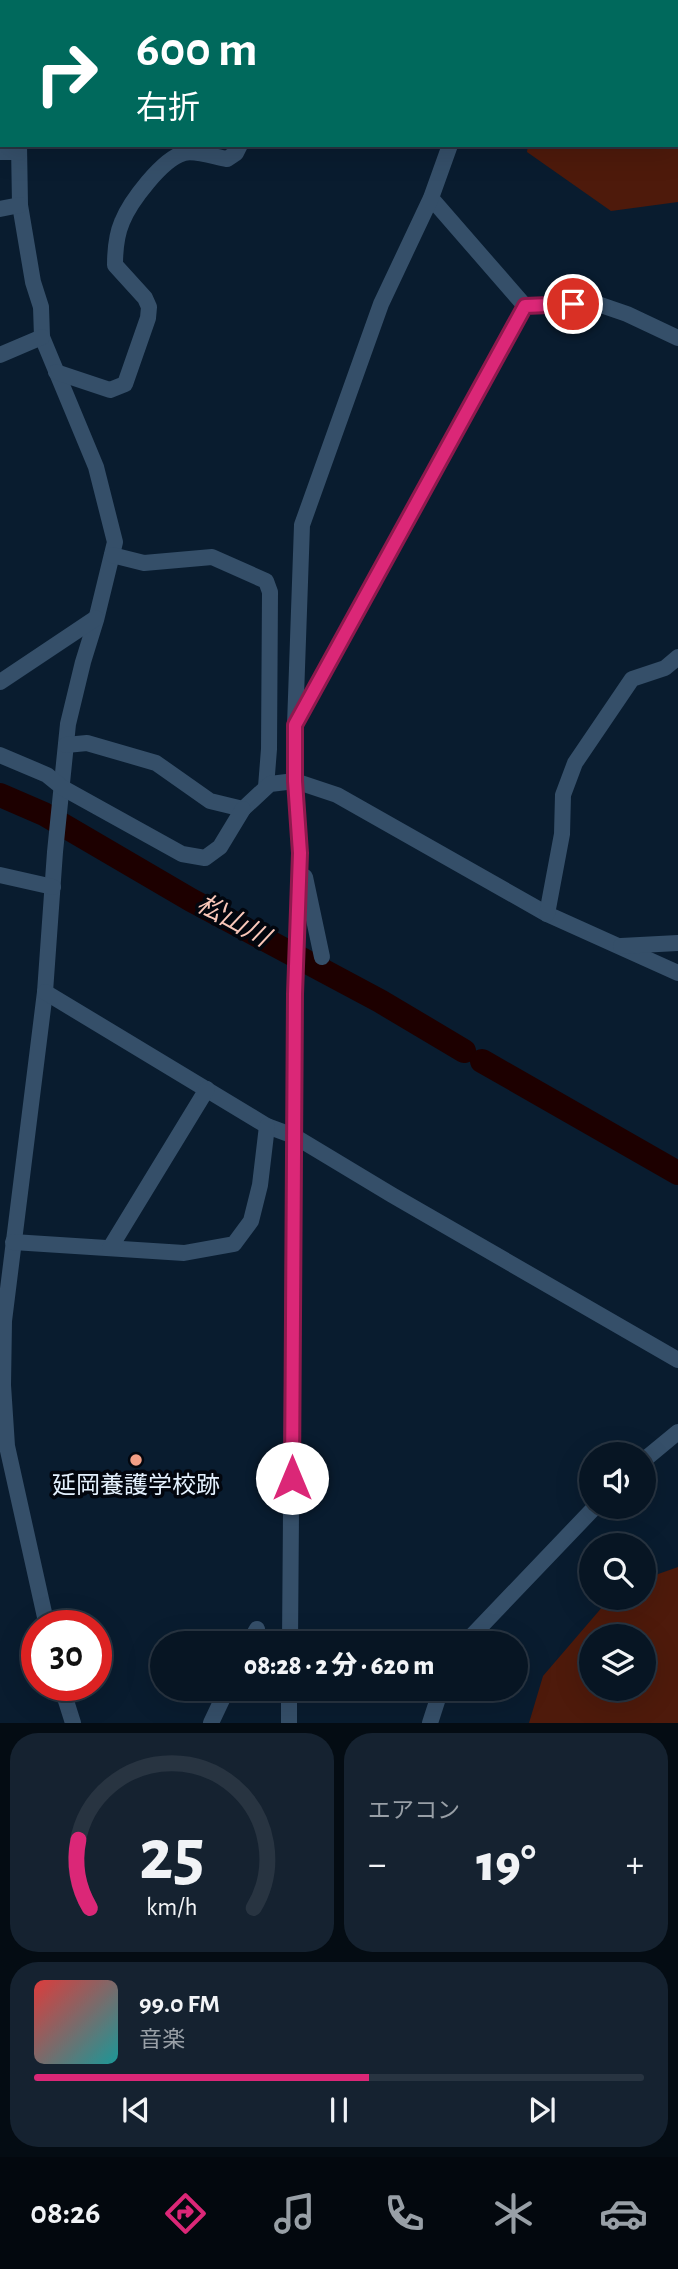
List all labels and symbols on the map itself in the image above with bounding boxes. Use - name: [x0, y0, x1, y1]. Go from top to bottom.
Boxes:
- pin: [543, 274, 603, 334]
- water label: 松山川: [193, 890, 277, 953]
- position arrow: [255, 1441, 329, 1515]
- marker: 延岡養護学校跡: [128, 1452, 144, 1468]
- place label: 延岡養護学校跡: [52, 1472, 220, 1498]
- speed limit sign: 30: [21, 1610, 112, 1701]

